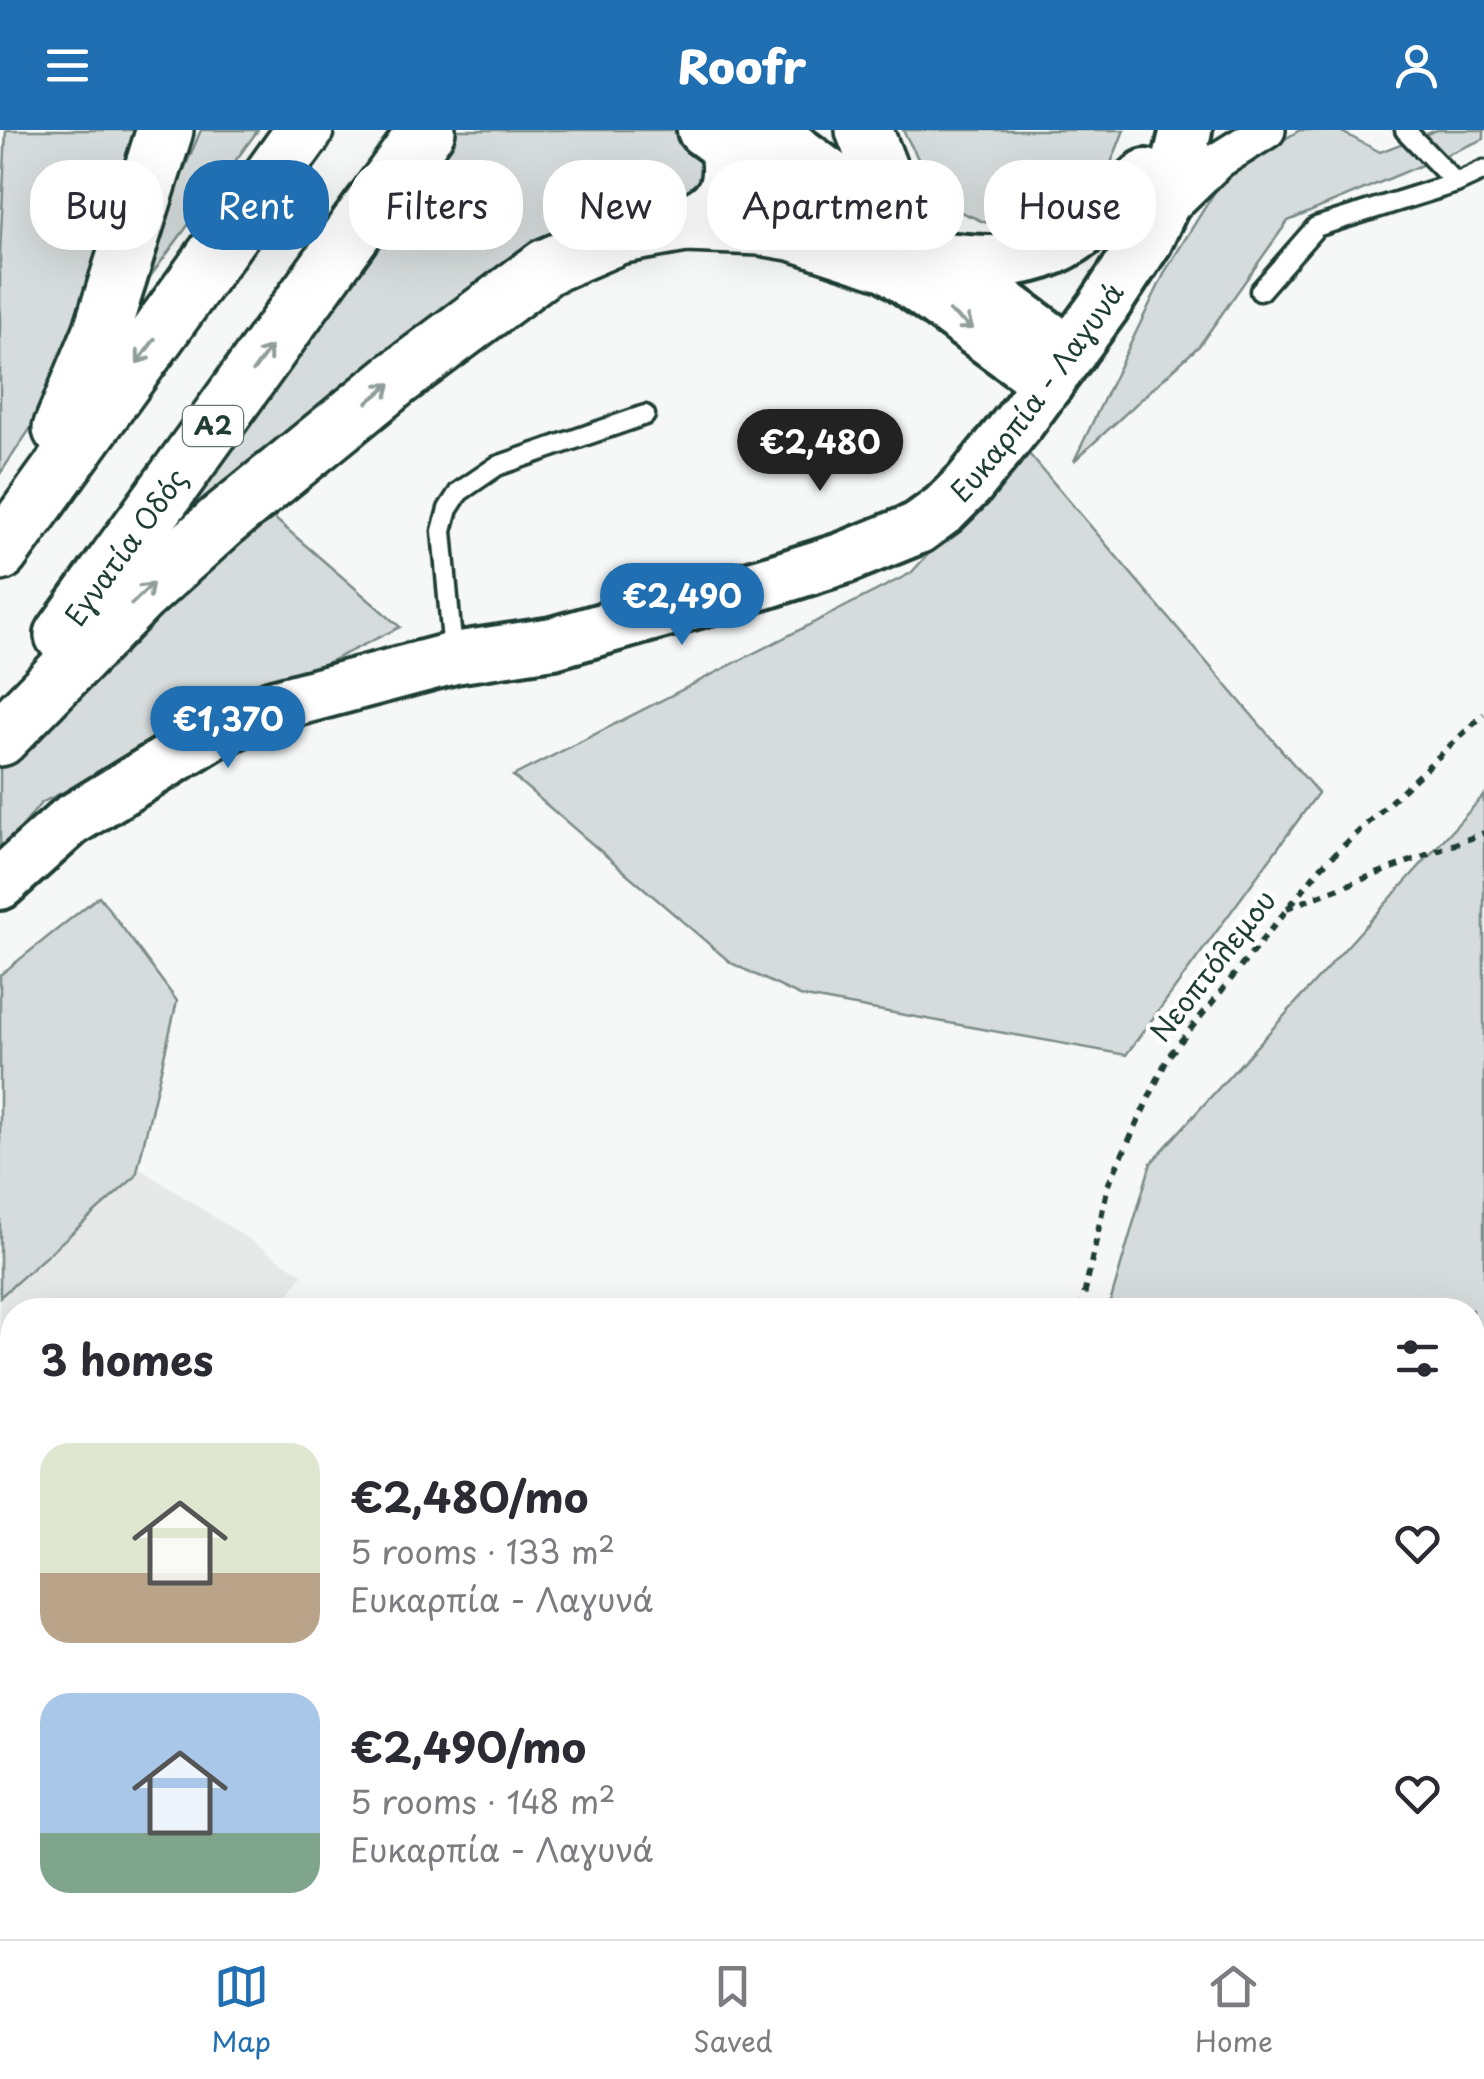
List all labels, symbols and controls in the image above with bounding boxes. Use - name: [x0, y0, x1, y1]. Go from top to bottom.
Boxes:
- text: Roofr: [678, 31, 806, 99]
- icon: menu: [40, 38, 95, 93]
- icon: person: [1389, 38, 1444, 93]
- chip: Buy: [30, 160, 163, 250]
- chip: Rent: [183, 160, 329, 250]
- chip: Filters: [349, 160, 523, 250]
- chip: New: [543, 160, 687, 250]
- chip: Apartment: [707, 160, 964, 250]
- chip: House: [984, 160, 1156, 250]
- street label: Ευκαρπία - Λαγυνά: [940, 274, 1133, 511]
- one-way arrow: [947, 309, 974, 330]
- one-way arrow: [135, 337, 156, 364]
- one-way arrow: [251, 346, 272, 374]
- one-way arrow: [365, 382, 391, 404]
- road number: Α2: [183, 406, 243, 446]
- pin: €2,480: [739, 409, 901, 494]
- text: €2,480: [759, 417, 881, 465]
- street label: Εγνατία Οδός: [53, 459, 197, 634]
- pin: €2,490: [601, 563, 763, 648]
- text: €2,490: [622, 571, 742, 619]
- one-way arrow: [130, 582, 154, 606]
- pin: €1,370: [147, 686, 309, 771]
- text: €1,370: [172, 694, 284, 742]
- street label: Νεοπτόλεμου: [1139, 880, 1285, 1050]
- text: 3 homes: [40, 1327, 213, 1390]
- icon: filters: [1390, 1331, 1445, 1386]
- text: €2,480/mo: [350, 1464, 588, 1527]
- icon: home: [120, 1483, 240, 1603]
- icon: heart: [1390, 1516, 1445, 1571]
- text: 5 rooms · 133 m²: [350, 1527, 615, 1575]
- text: Ευκαρπία - Λαγυνά: [350, 1575, 653, 1623]
- text: €2,490/mo: [350, 1714, 586, 1777]
- icon: home: [120, 1733, 240, 1853]
- icon: heart: [1390, 1766, 1445, 1821]
- text: 5 rooms · 148 m²: [350, 1777, 615, 1825]
- text: Ευκαρπία - Λαγυνά: [350, 1825, 653, 1873]
- tab: Map: [211, 1959, 271, 2062]
- tab: Saved: [693, 1959, 773, 2062]
- tab: Home: [1195, 1959, 1273, 2062]

